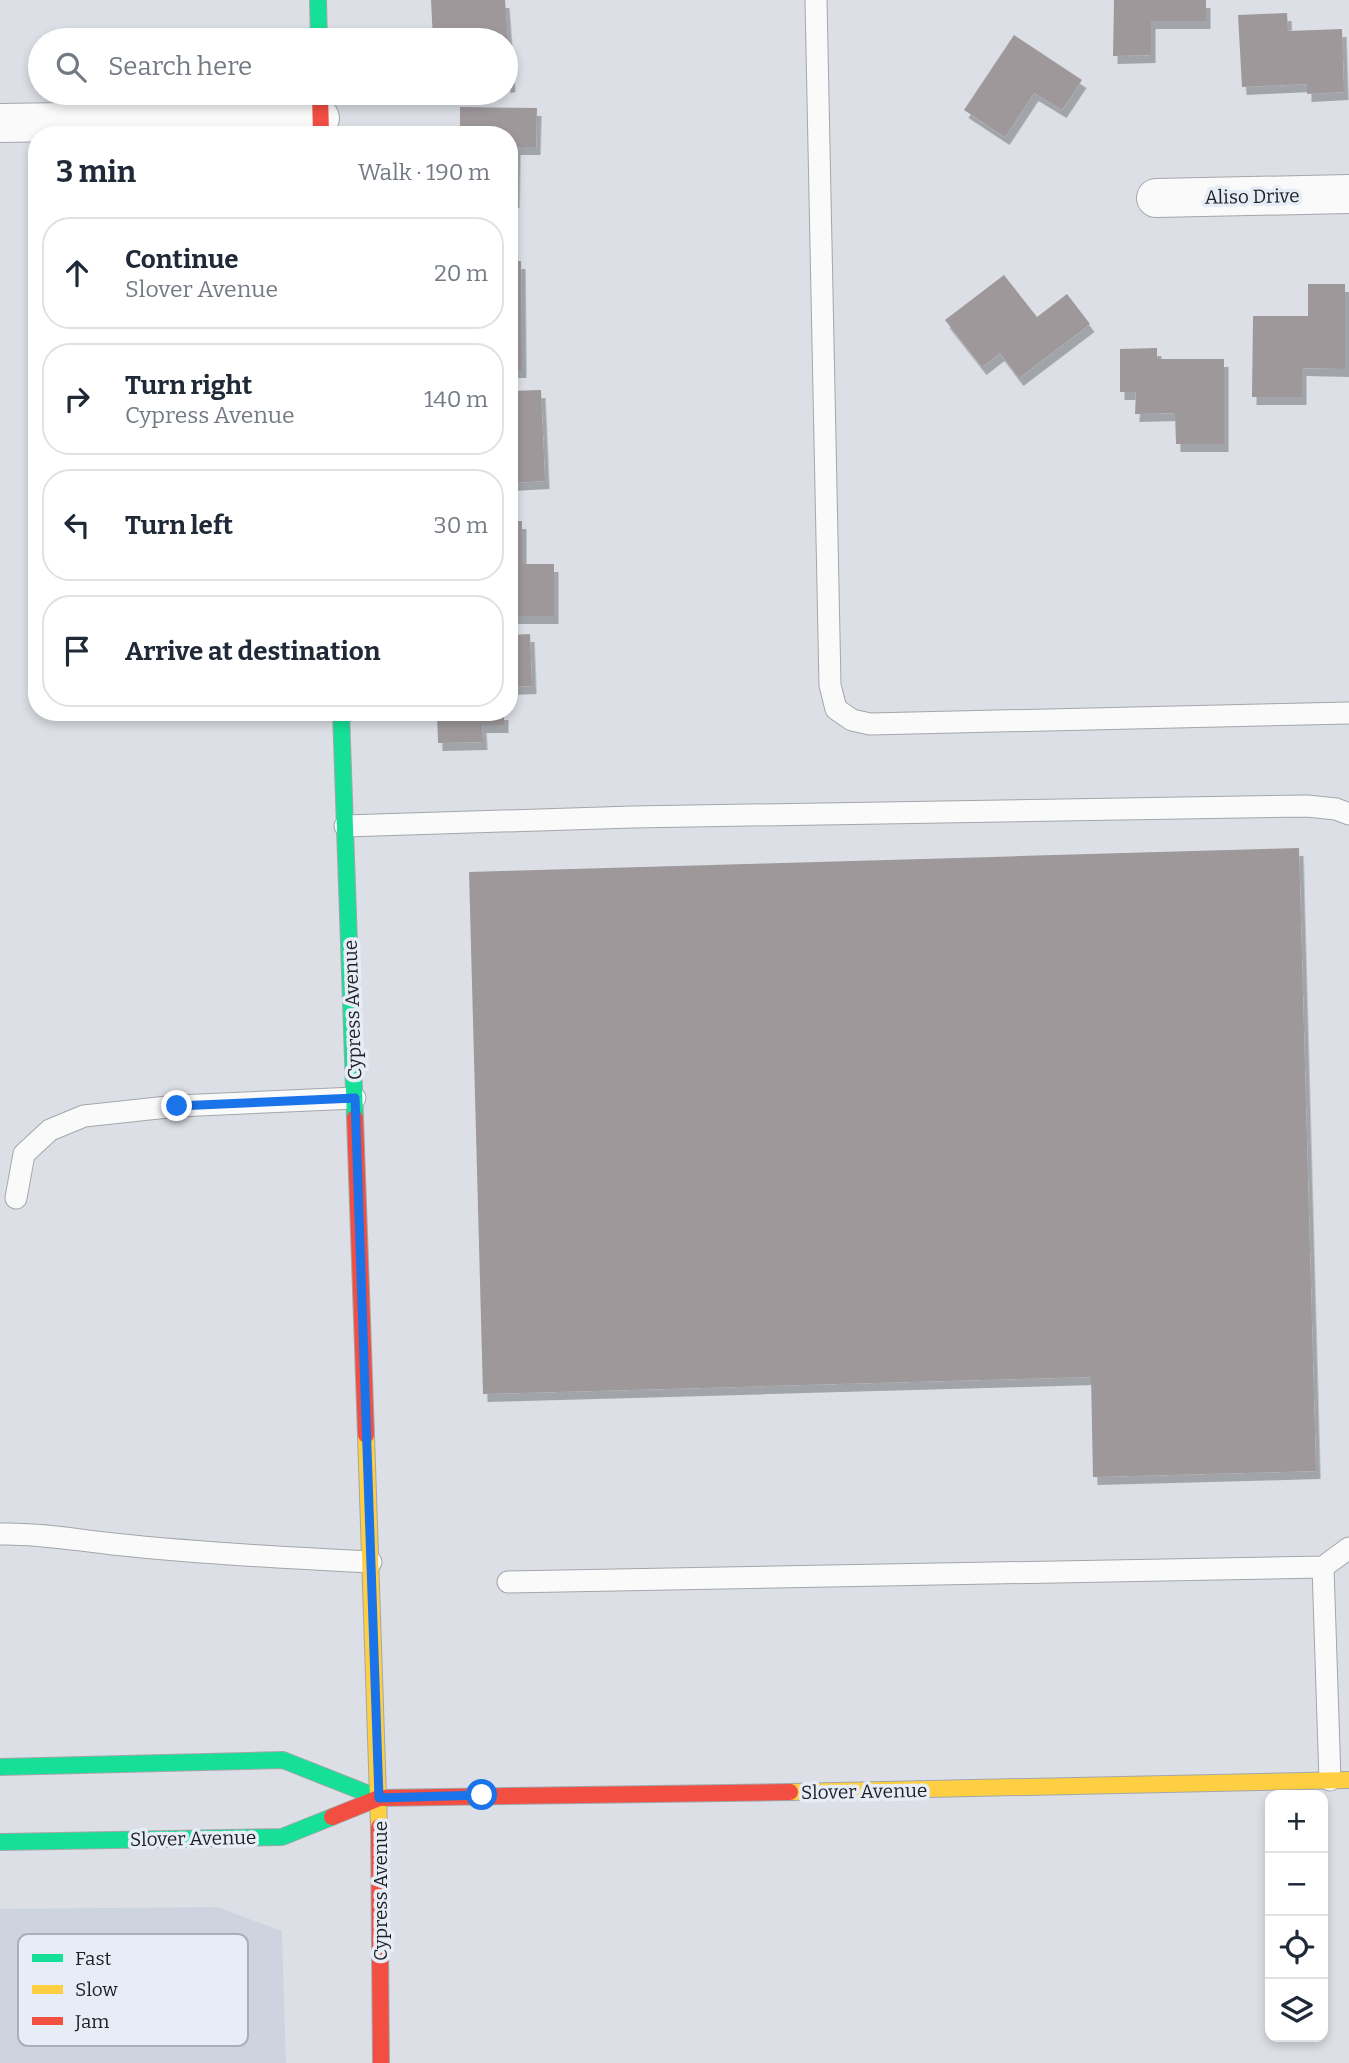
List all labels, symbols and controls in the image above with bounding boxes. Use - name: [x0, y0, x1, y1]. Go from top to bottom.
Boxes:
- search box: [28, 28, 518, 105]
- icon: search: [52, 48, 90, 86]
- text: Search here: [108, 51, 252, 82]
- text: 3 min: [56, 154, 136, 190]
- text: Walk · 190 m: [358, 158, 490, 186]
- street label: Aliso Drive: [1204, 184, 1300, 209]
- text: Continue: [125, 244, 239, 275]
- icon: ahead: [58, 254, 96, 292]
- text: 20 m: [434, 259, 488, 287]
- text: Slover Avenue: [125, 275, 278, 303]
- text: Turn right: [125, 370, 252, 401]
- icon: right: [58, 380, 96, 418]
- text: 140 m: [424, 385, 488, 413]
- text: Cypress Avenue: [125, 401, 295, 429]
- icon: left: [58, 506, 96, 544]
- text: Turn left: [125, 510, 233, 541]
- text: 30 m: [434, 511, 488, 539]
- icon: arrive: [58, 632, 96, 670]
- text: Arrive at destination: [125, 636, 380, 667]
- street label: Cypress Avenue: [339, 940, 366, 1080]
- route end: [161, 1090, 192, 1121]
- route start: [466, 1779, 497, 1810]
- street label: Slover Avenue: [801, 1779, 927, 1804]
- map controls: [1265, 1790, 1328, 2042]
- button: +: [1265, 1790, 1328, 1853]
- street label: Cypress Avenue: [369, 1821, 392, 1961]
- street label: Slover Avenue: [130, 1826, 256, 1851]
- button: −: [1265, 1853, 1328, 1916]
- button: locate: [1265, 1916, 1328, 1979]
- legend: [18, 1934, 248, 2046]
- text: Fast: [75, 1947, 112, 1970]
- text: Slow: [75, 1978, 118, 2001]
- button: layers: [1265, 1979, 1328, 2042]
- text: Jam: [74, 2010, 109, 2033]

